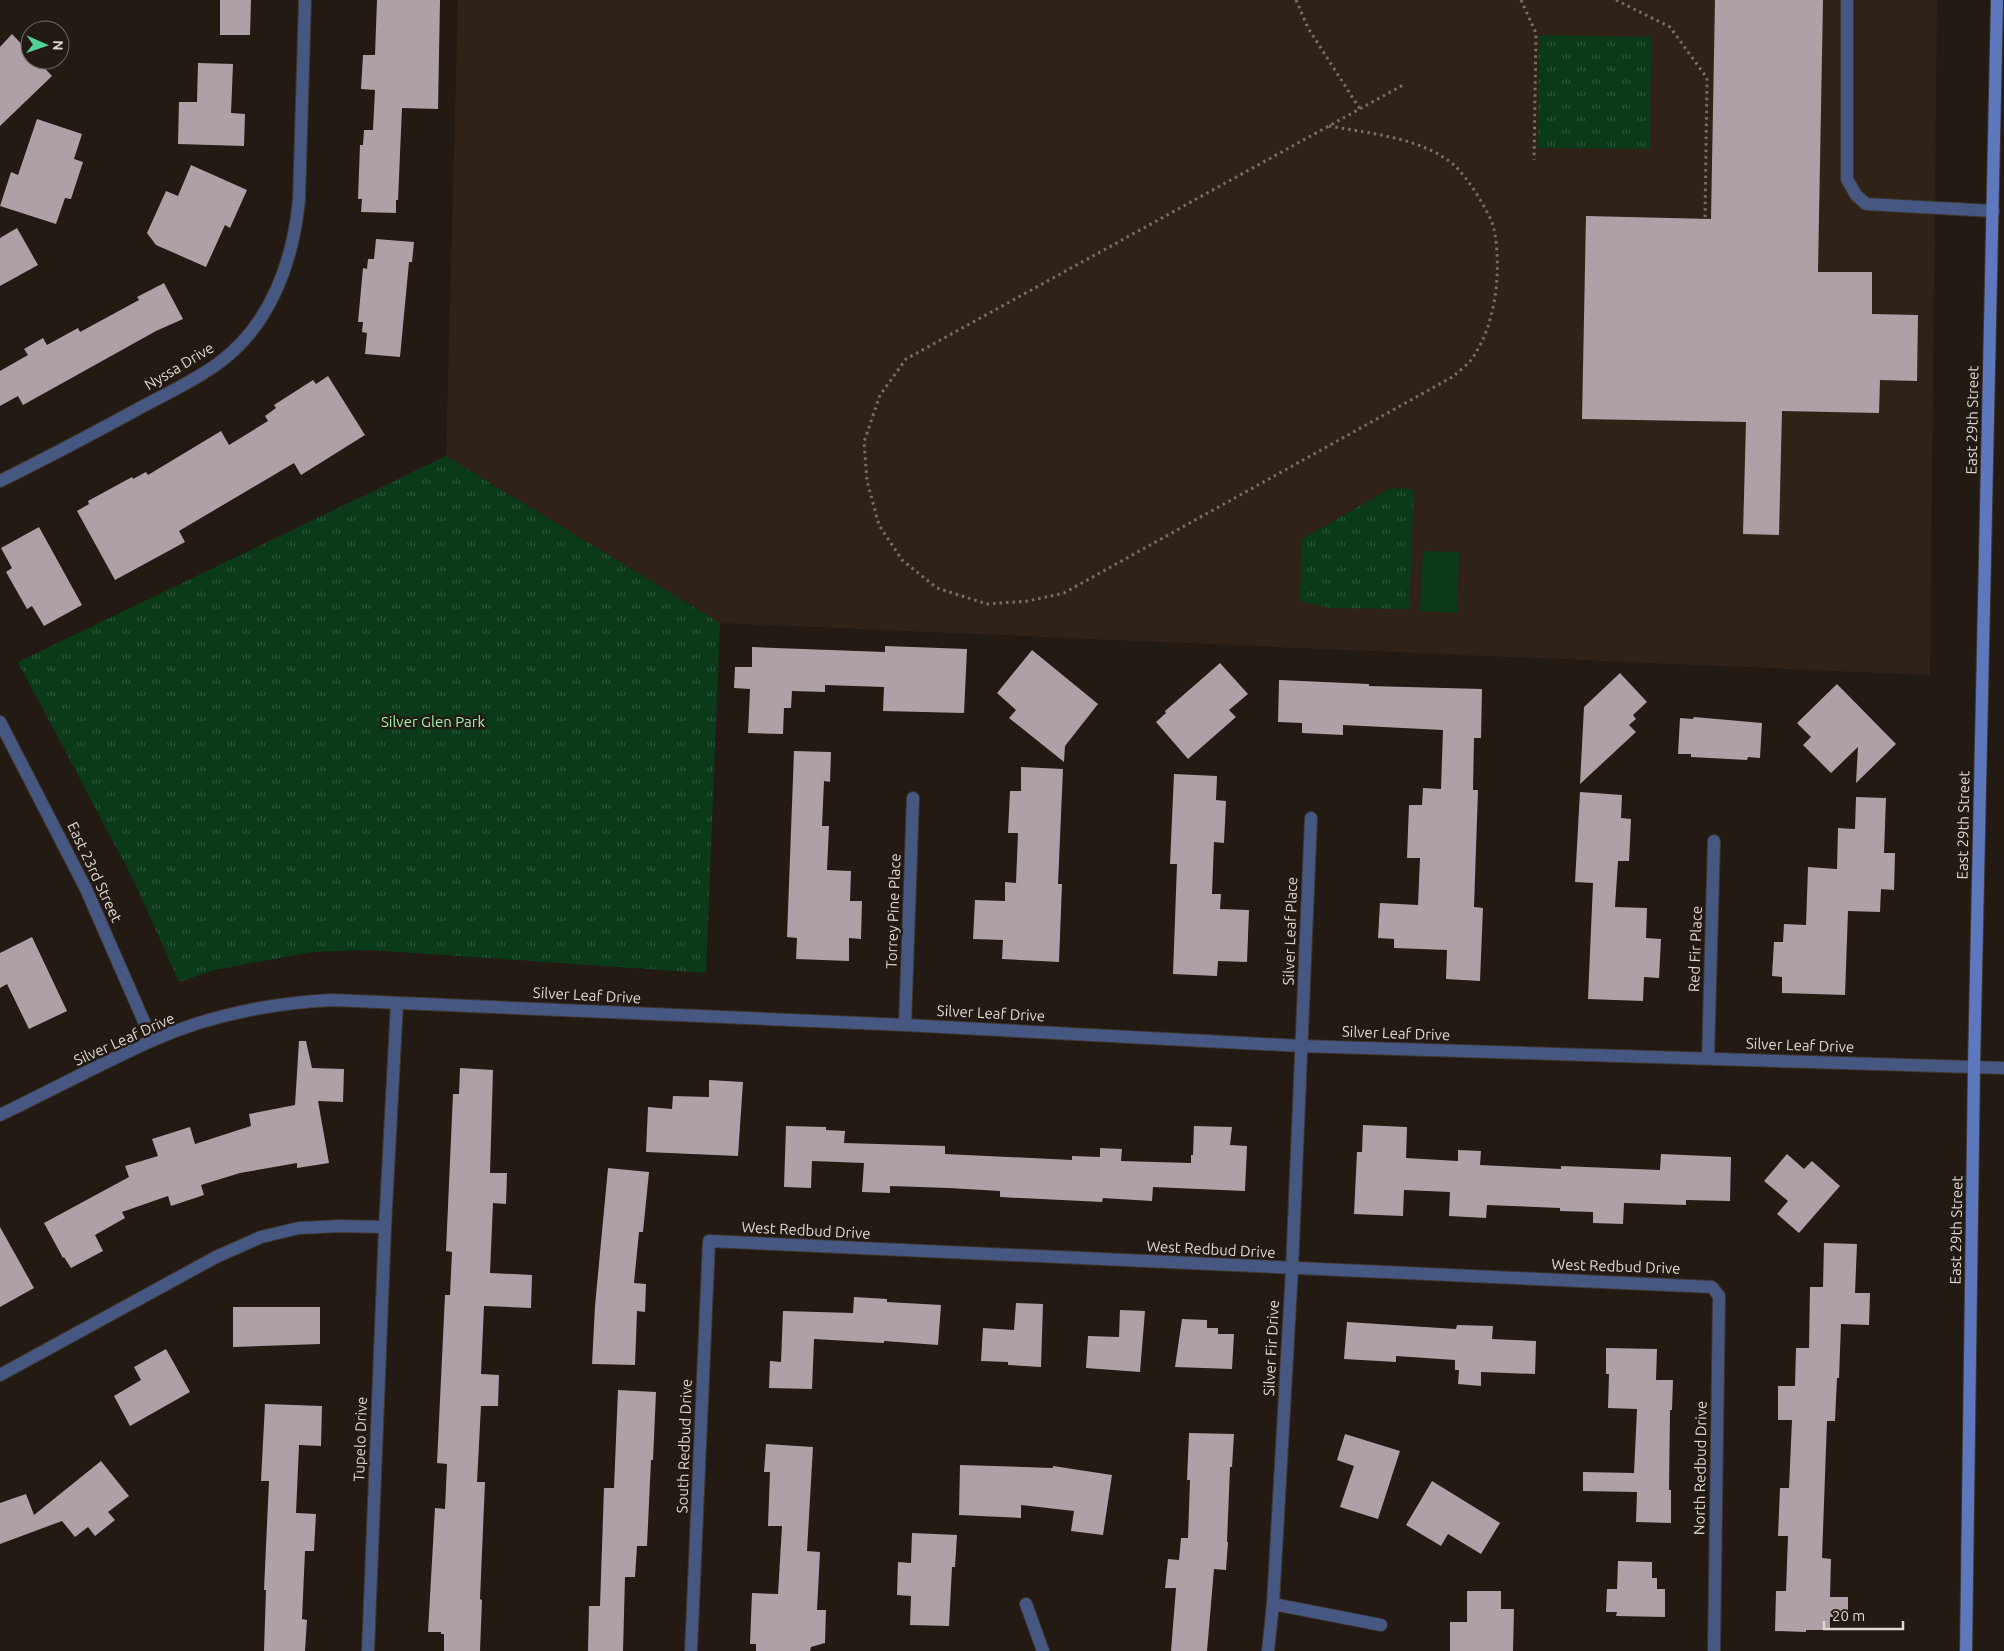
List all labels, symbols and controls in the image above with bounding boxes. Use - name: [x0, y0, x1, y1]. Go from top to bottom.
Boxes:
- north arrow: [20, 20, 70, 70]
- text: N: [50, 40, 66, 51]
- street label: Nyssa Drive: [141, 339, 217, 393]
- street label: East 29th Street: [1963, 365, 1981, 474]
- park label: Silver Glen Park: [381, 713, 485, 730]
- street label: East 29th Street: [1954, 770, 1972, 879]
- street label: East 23rd Street: [64, 819, 126, 925]
- street label: Torrey Pine Place: [882, 853, 904, 969]
- street label: Silver Leaf Place: [1280, 876, 1300, 986]
- street label: Red Fir Place: [1685, 906, 1705, 992]
- street label: Silver Leaf Drive: [532, 984, 642, 1006]
- street label: Silver Leaf Drive: [936, 1002, 1046, 1024]
- street label: Silver Leaf Drive: [71, 1009, 177, 1069]
- street label: Silver Leaf Drive: [1342, 1023, 1450, 1043]
- street label: Silver Leaf Drive: [1746, 1035, 1854, 1055]
- street label: East 29th Street: [1947, 1175, 1965, 1284]
- street label: West Redbud Drive: [741, 1218, 871, 1242]
- street label: West Redbud Drive: [1146, 1237, 1276, 1261]
- street label: West Redbud Drive: [1551, 1255, 1681, 1277]
- street label: Silver Fir Drive: [1260, 1300, 1282, 1396]
- street label: South Redbud Drive: [673, 1379, 695, 1513]
- street label: Tupelo Drive: [350, 1396, 370, 1482]
- street label: North Redbud Drive: [1690, 1401, 1710, 1535]
- scale bar: [1824, 1598, 1903, 1630]
- text: 20 m: [1832, 1607, 1865, 1624]

